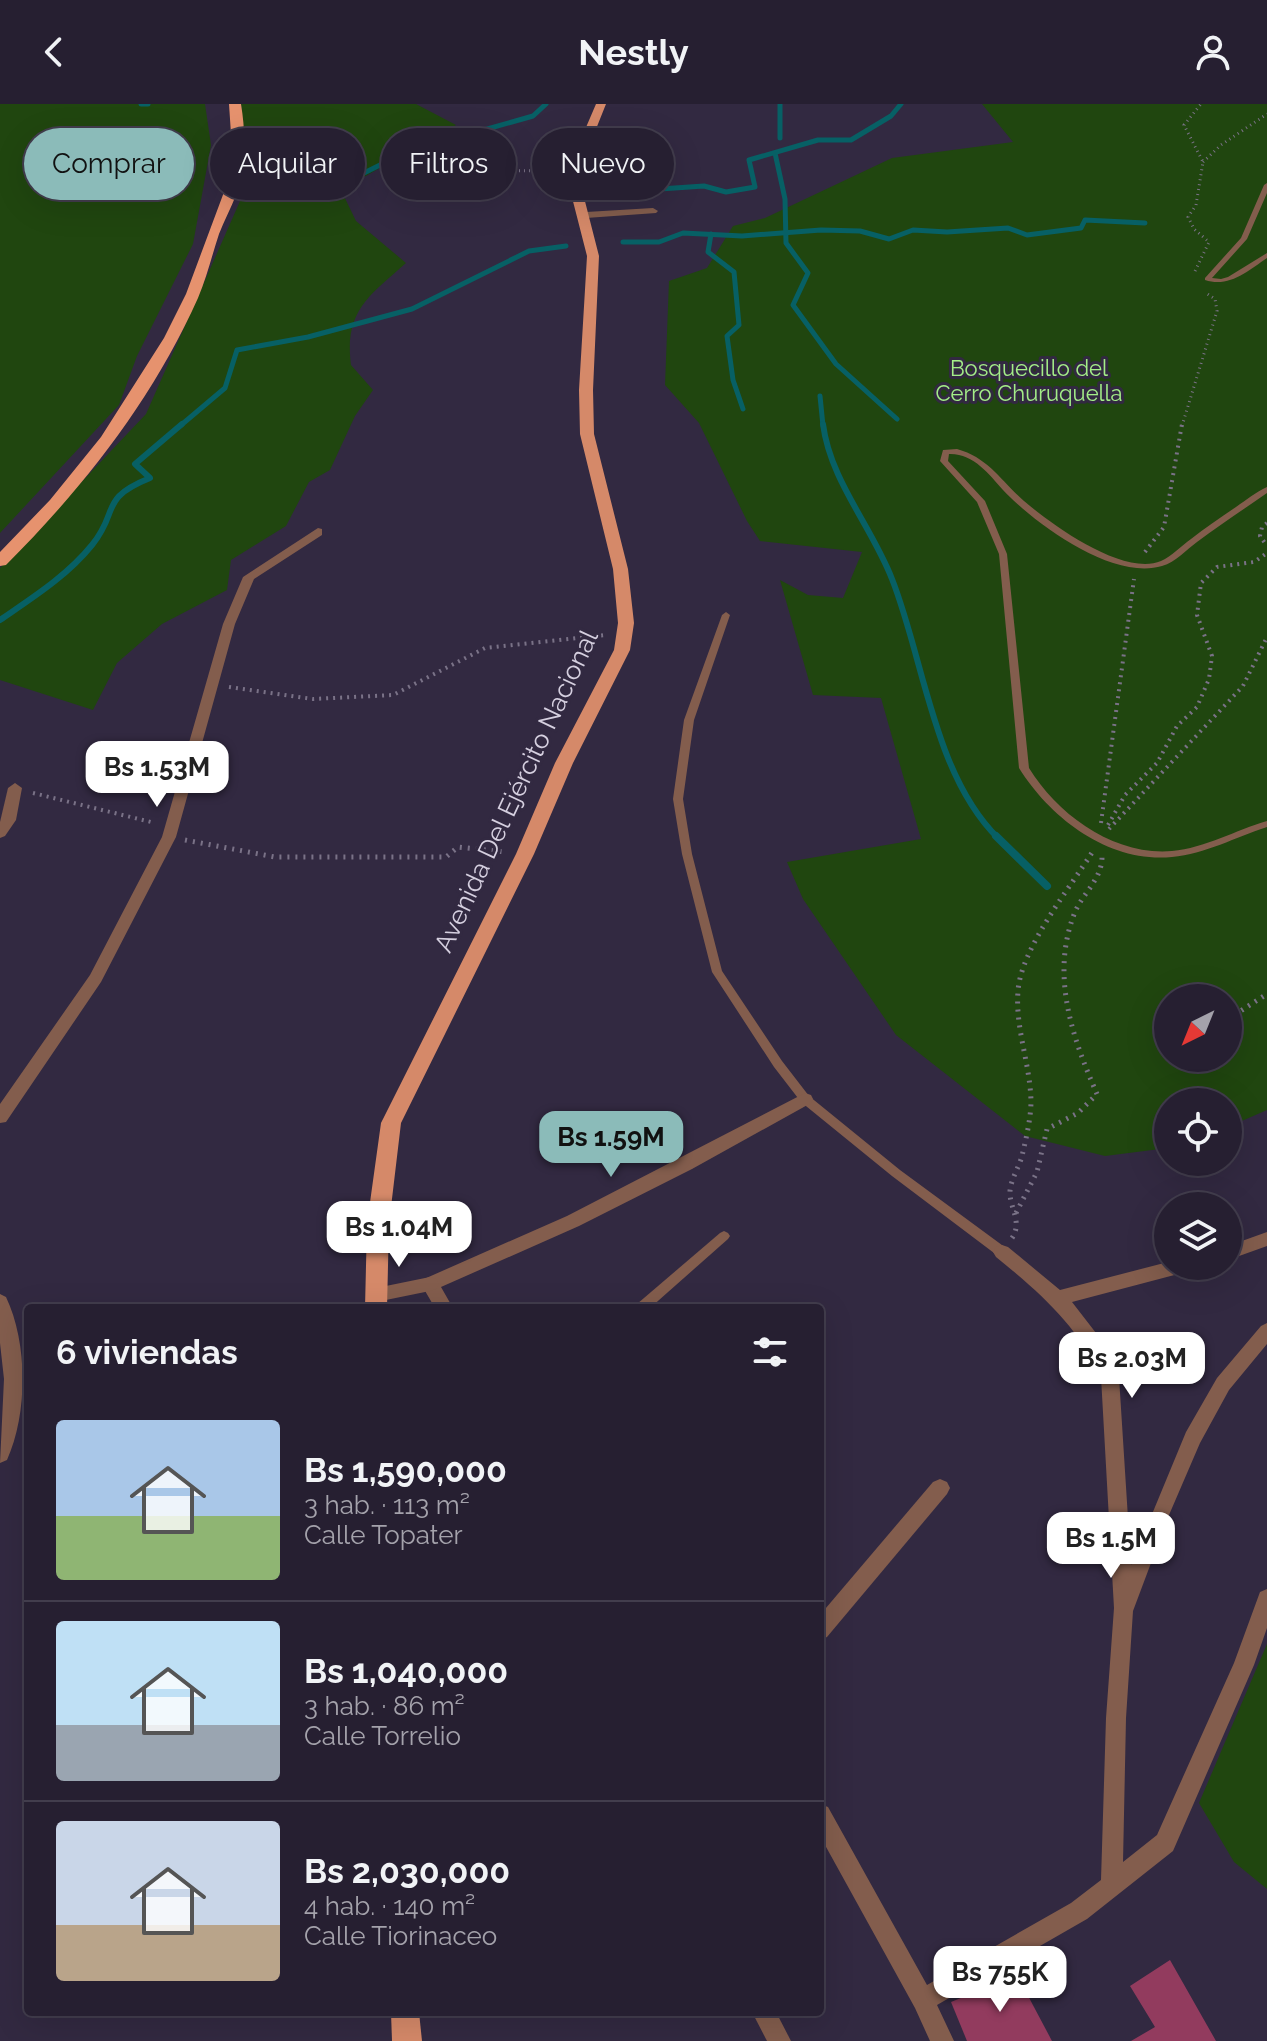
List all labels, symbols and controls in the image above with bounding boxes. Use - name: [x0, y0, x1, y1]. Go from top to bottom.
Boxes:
- icon: back: [32, 30, 76, 74]
- icon: person: [1191, 30, 1235, 74]
- text: Nestly: [578, 31, 689, 73]
- chip: Comprar: [24, 128, 194, 200]
- chip: Alquilar: [210, 128, 365, 200]
- chip: Filtros: [381, 128, 516, 200]
- chip: Nuevo: [532, 128, 674, 200]
- park label: Bosquecillo del Cerro Churuquella: [935, 355, 1123, 406]
- street label: Avenida Del Ejército Nacional: [428, 624, 604, 957]
- pin: Bs 1.53M: [74, 741, 240, 809]
- text: Bs 1.53M: [104, 752, 210, 782]
- north arrow: [1154, 984, 1242, 1072]
- map controls: [1154, 984, 1242, 1280]
- button: locate: [1154, 1088, 1242, 1176]
- pin: Bs 1.59M: [528, 1111, 694, 1179]
- text: Bs 1.59M: [557, 1122, 665, 1152]
- button: layers: [1154, 1192, 1242, 1280]
- pin: Bs 1.04M: [316, 1201, 482, 1269]
- text: Bs 1.04M: [345, 1212, 453, 1242]
- icon: filters: [748, 1330, 792, 1374]
- text: 6 viviendas: [56, 1332, 238, 1372]
- pin: Bs 2.03M: [1049, 1332, 1215, 1400]
- text: Bs 2.03M: [1077, 1343, 1187, 1373]
- text: Bs 1,590,000: [304, 1450, 507, 1490]
- icon: home: [120, 1452, 216, 1548]
- text: 3 hab. · 113 m²: [304, 1490, 470, 1520]
- pin: Bs 1.5M: [1037, 1512, 1185, 1580]
- text: Calle Topater: [304, 1520, 463, 1550]
- text: Bs 1.5M: [1065, 1523, 1157, 1553]
- text: Bs 1,040,000: [304, 1651, 508, 1691]
- icon: home: [120, 1653, 216, 1749]
- text: 3 hab. · 86 m²: [304, 1691, 465, 1721]
- text: Calle Torrelio: [304, 1721, 461, 1751]
- text: Bs 2,030,000: [304, 1851, 510, 1891]
- icon: home: [120, 1853, 216, 1949]
- text: 4 hab. · 140 m²: [304, 1891, 475, 1921]
- text: Calle Tiorinaceo: [304, 1921, 497, 1951]
- pin: Bs 755K: [926, 1946, 1074, 2014]
- text: Bs 755K: [951, 1957, 1049, 1987]

